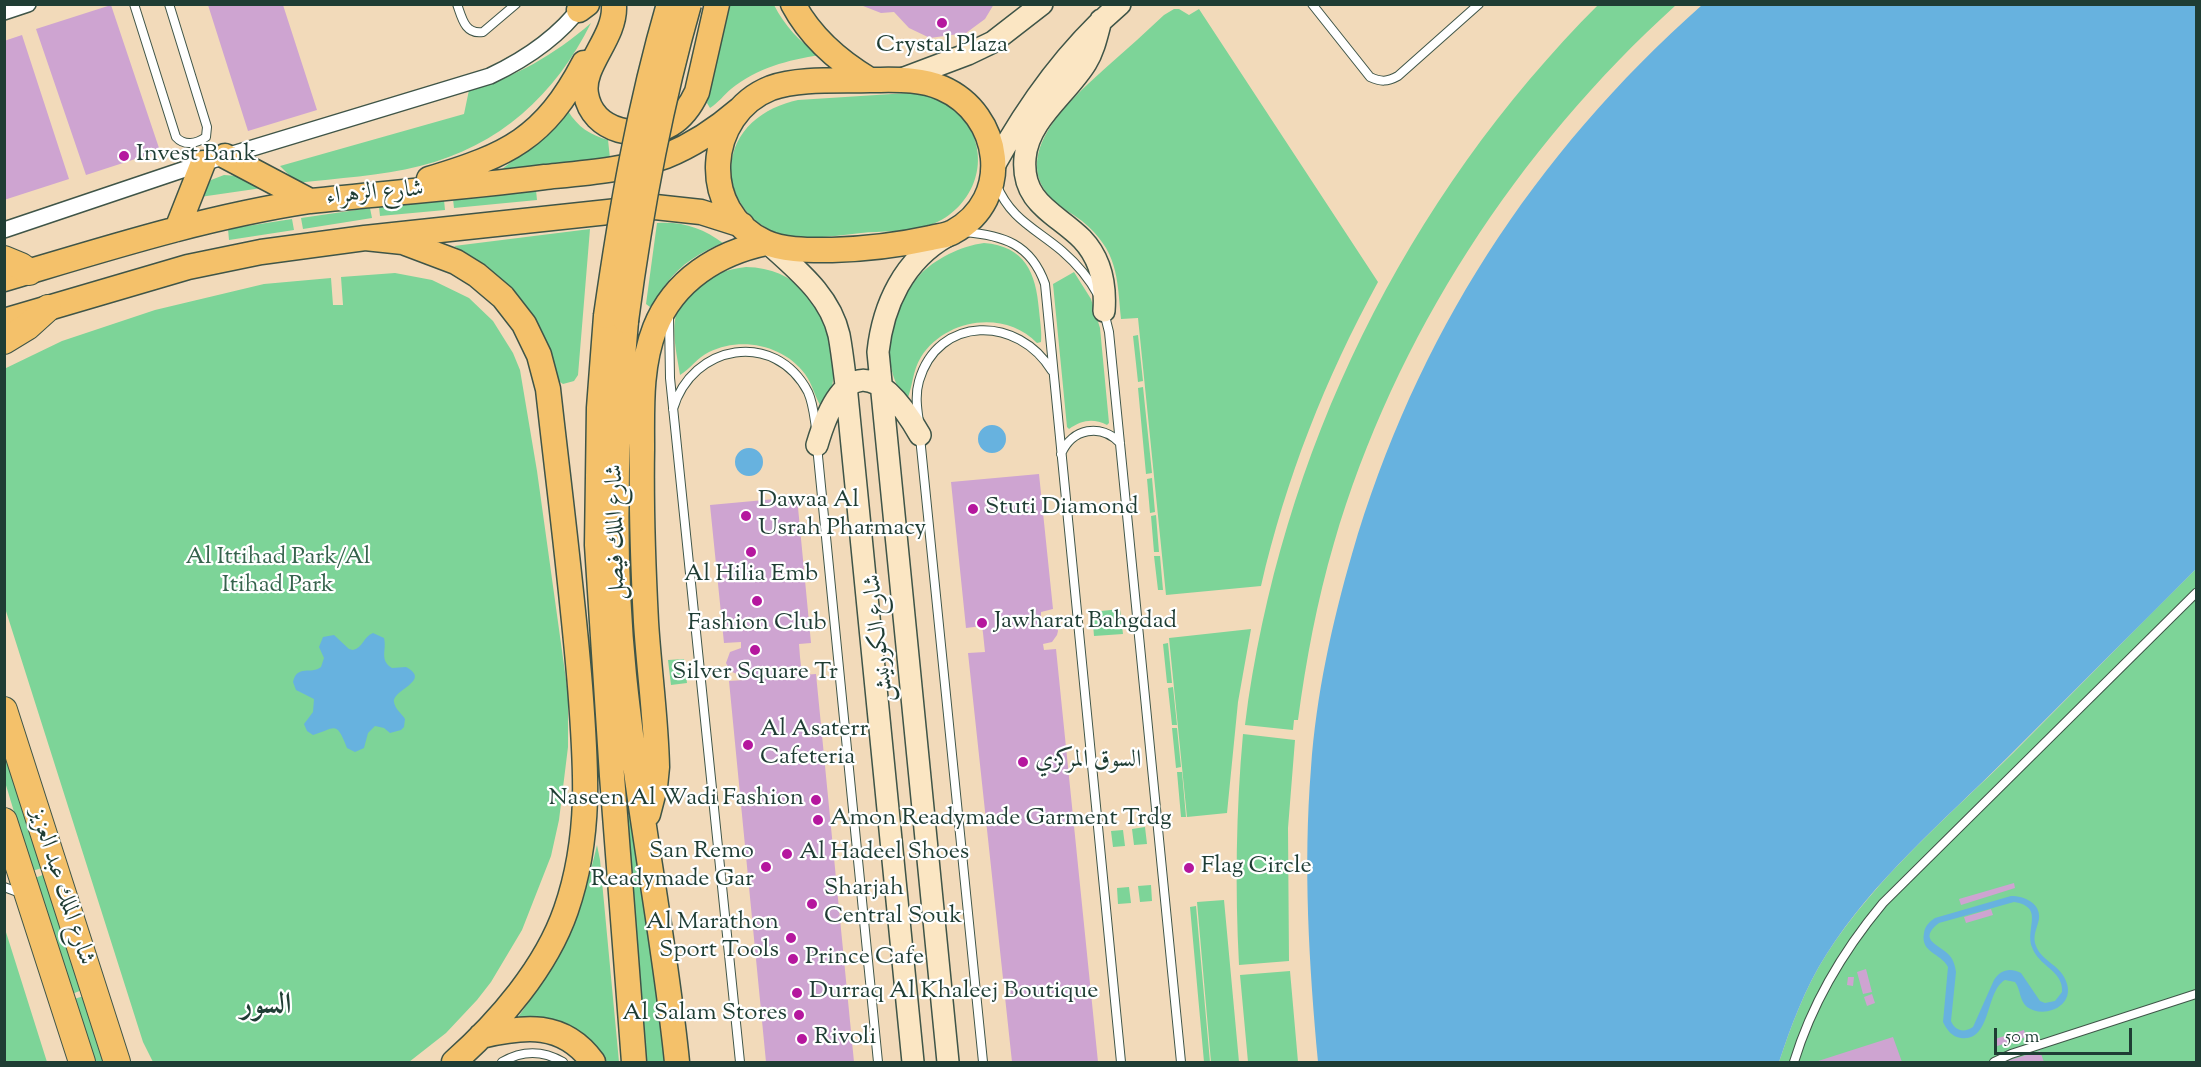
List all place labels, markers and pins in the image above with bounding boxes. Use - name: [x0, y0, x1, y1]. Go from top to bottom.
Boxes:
- marker: Crystal Plaza: [935, 16, 949, 30]
- place label: Crystal Plaza: [876, 33, 1008, 61]
- place label: Invest Bank: [136, 142, 257, 170]
- marker: Invest Bank: [117, 149, 131, 163]
- place label: Dawaa Al Usrah Pharmacy: [758, 488, 926, 544]
- place label: Stuti Diamond: [985, 495, 1139, 523]
- marker: Stuti Diamond: [966, 502, 980, 516]
- marker: Dawaa Al Usrah Pharmacy: [739, 509, 753, 523]
- marker: Al Hilia Emb: [744, 545, 758, 559]
- place label: Al Hilia Emb: [684, 562, 818, 590]
- marker: Fashion Club: [750, 594, 764, 608]
- place label: Jawharat Bahgdad: [994, 609, 1177, 637]
- place label: Fashion Club: [687, 611, 827, 639]
- marker: Jawharat Bahgdad: [975, 616, 989, 630]
- marker: Silver Square Tr: [748, 643, 762, 657]
- place label: Silver Square Tr: [672, 660, 838, 688]
- place label: Al Asaterr Cafeteria: [760, 717, 868, 773]
- marker: Al Asaterr Cafeteria: [741, 738, 755, 752]
- place label: السوق المركزي: [1035, 748, 1141, 776]
- marker: السوق المركزي: [1016, 755, 1030, 769]
- place label: Naseen Al Wadi Fashion: [549, 786, 804, 814]
- marker: Naseen Al Wadi Fashion: [809, 793, 823, 807]
- place label: Amon Readymade Garment Trdg: [830, 806, 1172, 834]
- marker: Amon Readymade Garment Trdg: [811, 813, 825, 827]
- place label: San Remo Readymade Gar: [591, 839, 754, 895]
- place label: Al Hadeel Shoes: [799, 840, 969, 868]
- marker: Al Hadeel Shoes: [780, 847, 794, 861]
- place label: Flag Circle: [1201, 854, 1312, 882]
- marker: San Remo Readymade Gar: [759, 860, 773, 874]
- marker: Flag Circle: [1182, 861, 1196, 875]
- place label: Sharjah Central Souk: [824, 876, 962, 932]
- marker: Sharjah Central Souk: [805, 897, 819, 911]
- place label: Al Marathon Sport Tools: [646, 910, 779, 966]
- marker: Al Marathon Sport Tools: [784, 931, 798, 945]
- place label: Prince Cafe: [805, 945, 924, 973]
- marker: Prince Cafe: [786, 952, 800, 966]
- place label: Durraq Al Khaleej Boutique: [809, 979, 1099, 1007]
- marker: Durraq Al Khaleej Boutique: [790, 986, 804, 1000]
- place label: Al Salam Stores: [622, 1001, 787, 1029]
- marker: Al Salam Stores: [792, 1008, 806, 1022]
- place label: Rivoli: [814, 1025, 876, 1053]
- marker: Rivoli: [795, 1032, 809, 1046]

